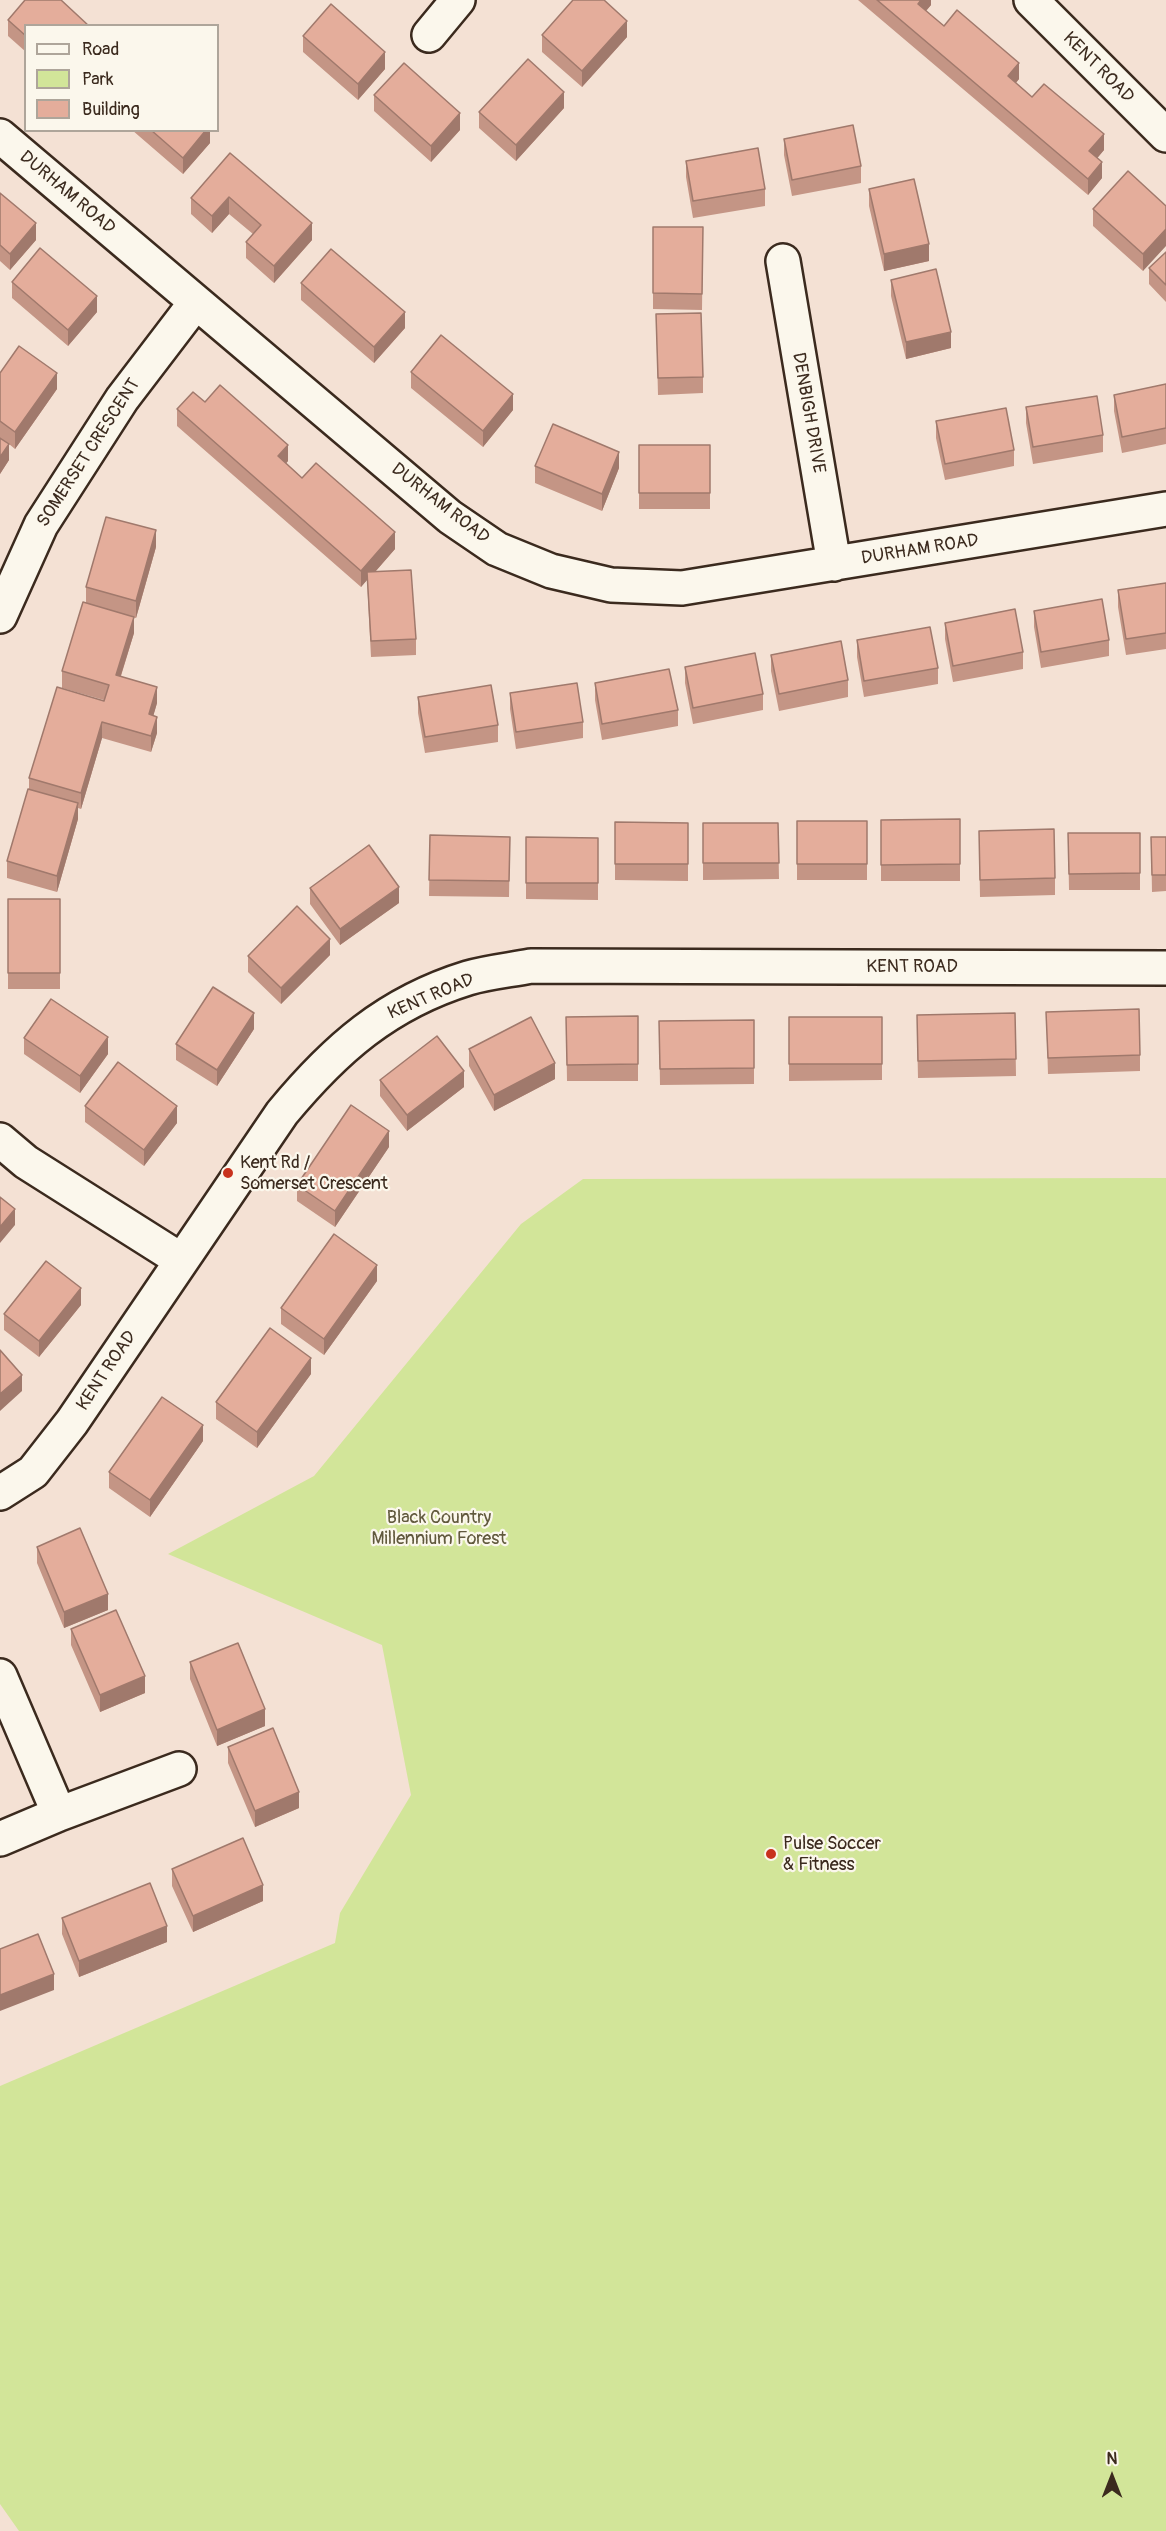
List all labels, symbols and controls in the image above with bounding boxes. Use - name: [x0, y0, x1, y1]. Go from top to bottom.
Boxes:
- legend: [24, 24, 219, 132]
- street label: KENT ROAD: [1058, 28, 1138, 108]
- text: Road: [82, 38, 119, 61]
- text: Park: [82, 68, 114, 91]
- text: Building: [82, 98, 140, 121]
- street label: DURHAM ROAD: [15, 147, 119, 239]
- street label: DENBIGH DRIVE: [787, 351, 829, 475]
- street label: SOMERSET CRESCENT: [33, 375, 145, 531]
- street label: DURHAM ROAD: [387, 459, 493, 549]
- street label: DURHAM ROAD: [860, 530, 980, 570]
- street label: KENT ROAD: [866, 956, 958, 978]
- street label: KENT ROAD: [385, 969, 477, 1025]
- place label: Kent Rd / Somerset Crescent: [240, 1152, 388, 1194]
- marker: Kent Rd / Somerset Crescent: [221, 1166, 235, 1180]
- street label: KENT ROAD: [72, 1327, 142, 1415]
- park label: Black Country Millennium Forest: [371, 1507, 507, 1550]
- place label: Pulse Soccer & Fitness: [783, 1833, 881, 1876]
- marker: Pulse Soccer & Fitness: [764, 1847, 778, 1861]
- north arrow: [1082, 2447, 1142, 2507]
- text: N: [1107, 2449, 1117, 2469]

